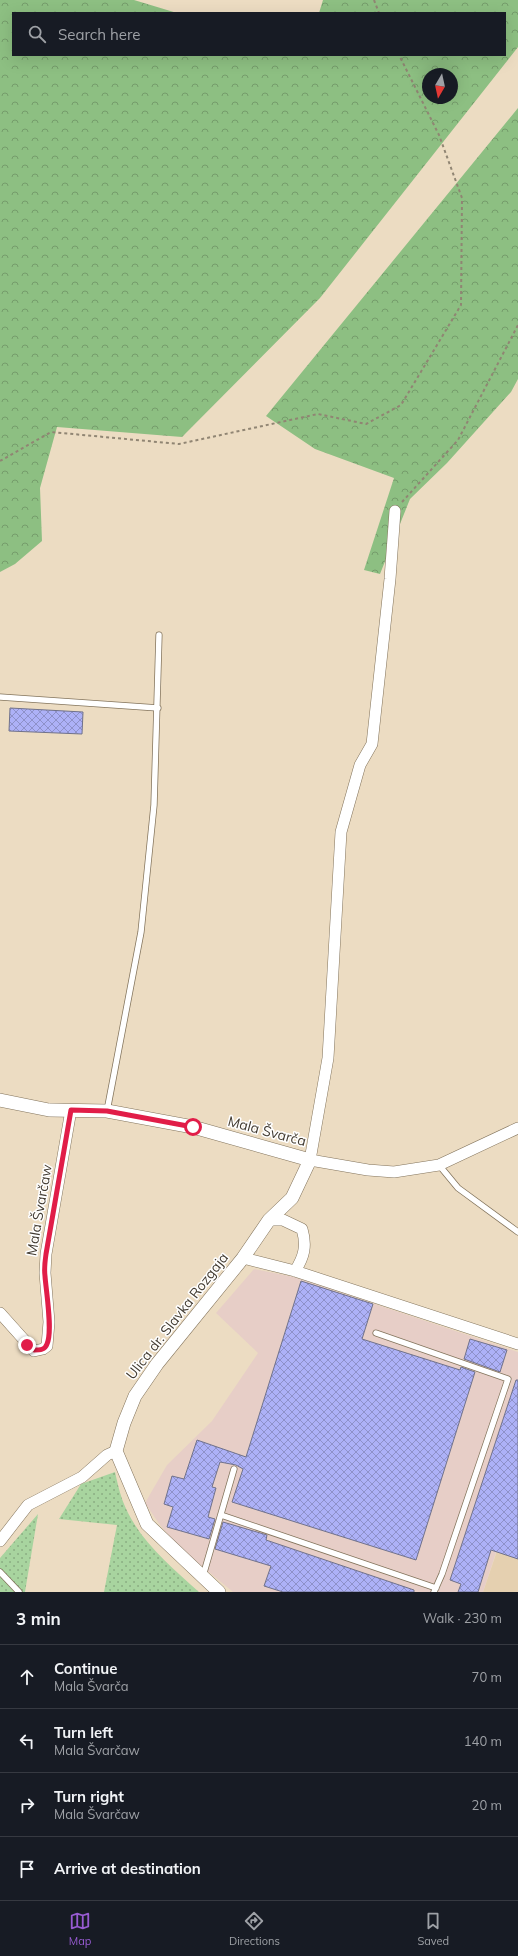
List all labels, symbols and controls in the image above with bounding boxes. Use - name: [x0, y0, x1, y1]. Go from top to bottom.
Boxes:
- search box: [12, 12, 506, 56]
- icon: search: [26, 23, 48, 45]
- text: Search here: [58, 25, 140, 44]
- north arrow: [422, 68, 458, 104]
- street label: Mala Švarča: [226, 1112, 308, 1150]
- route start: [184, 1118, 202, 1136]
- street label: Mala Švarčaw: [22, 1163, 56, 1257]
- street label: Ulica dr. Slavka Rozgaja: [122, 1249, 232, 1383]
- route end: [18, 1336, 36, 1354]
- text: 3 min: [16, 1608, 61, 1629]
- text: Walk · 230 m: [423, 1610, 502, 1626]
- text: Continue: [54, 1659, 117, 1678]
- icon: ahead: [16, 1666, 38, 1688]
- text: 70 m: [472, 1669, 502, 1685]
- text: Mala Švarča: [54, 1678, 129, 1694]
- text: Turn left: [54, 1723, 113, 1742]
- icon: left: [16, 1730, 38, 1752]
- text: 140 m: [464, 1733, 502, 1749]
- text: Mala Švarčaw: [54, 1742, 140, 1758]
- text: Turn right: [54, 1787, 124, 1806]
- icon: right: [16, 1794, 38, 1816]
- text: 20 m: [472, 1797, 502, 1813]
- text: Mala Švarčaw: [54, 1806, 140, 1822]
- icon: arrive: [16, 1858, 38, 1880]
- text: Arrive at destination: [54, 1859, 201, 1878]
- tab: Map: [69, 1910, 91, 1948]
- tab: Directions: [229, 1910, 280, 1948]
- tab: Saved: [417, 1910, 449, 1948]

